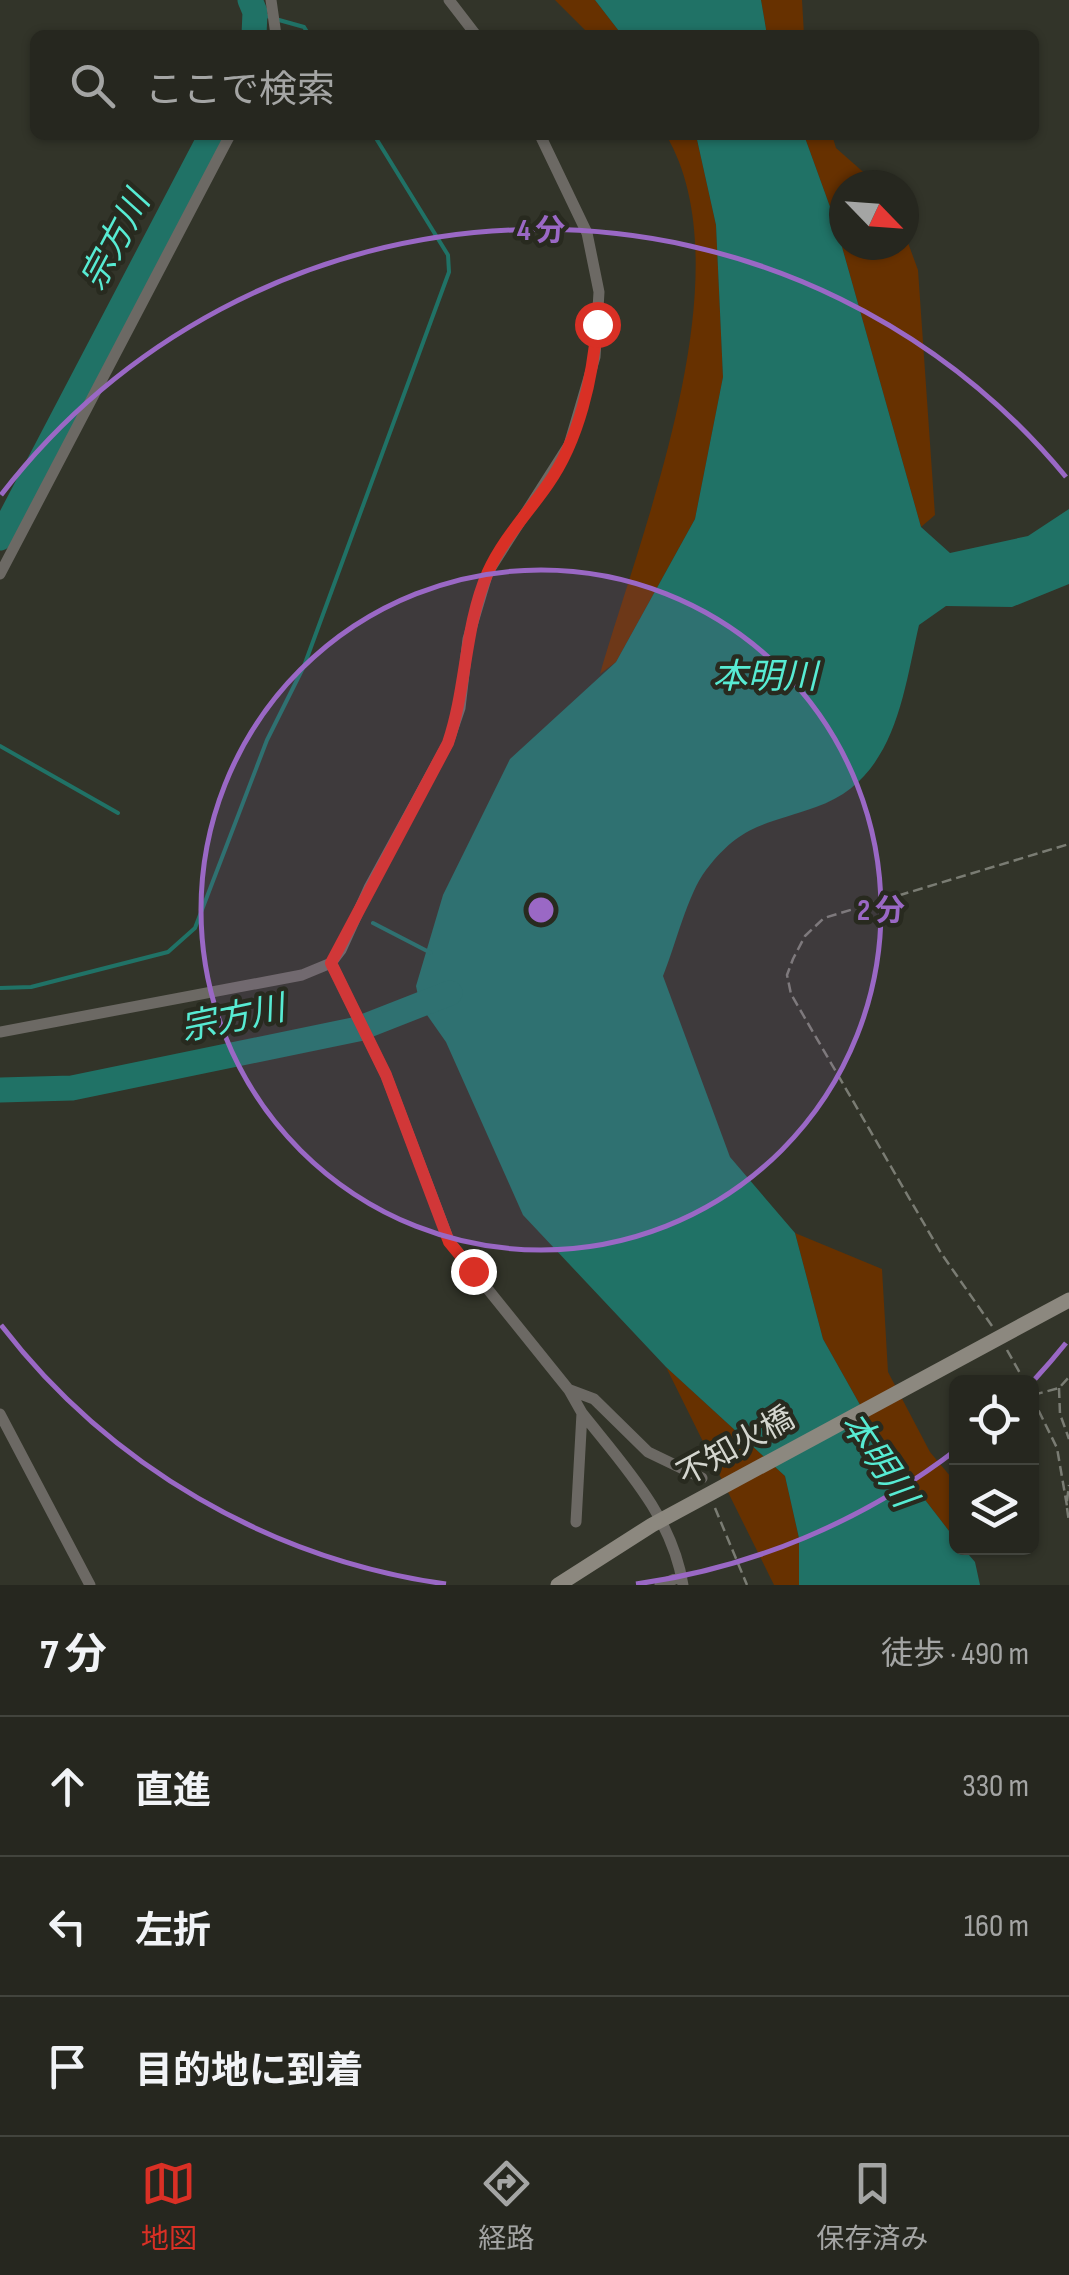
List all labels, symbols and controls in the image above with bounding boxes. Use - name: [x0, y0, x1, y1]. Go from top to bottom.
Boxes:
- search box: [30, 30, 1039, 140]
- icon: search: [65, 58, 120, 113]
- text: ここで検索: [145, 68, 335, 113]
- north arrow: [829, 170, 919, 260]
- water label: 宗方川: [72, 181, 162, 297]
- text: 4 分: [517, 213, 565, 249]
- route start: [575, 302, 621, 348]
- water label: 本明川: [712, 656, 821, 699]
- centre of rings: [523, 892, 559, 928]
- text: 2 分: [857, 893, 905, 929]
- water label: 宗方川: [177, 986, 293, 1051]
- route end: [451, 1249, 497, 1295]
- map controls: [949, 1375, 1039, 1555]
- button: locate: [949, 1375, 1039, 1465]
- street label: 不知火橋: [671, 1399, 801, 1495]
- water label: 本明川: [831, 1404, 927, 1519]
- button: layers: [949, 1465, 1039, 1555]
- text: 7 分: [40, 1630, 107, 1681]
- text: 徒歩 · 490 m: [881, 1635, 1029, 1674]
- icon: ahead: [40, 1759, 95, 1814]
- text: 330 m: [962, 1767, 1029, 1806]
- text: 直進: [135, 1769, 211, 1814]
- icon: left: [40, 1899, 95, 1954]
- text: 160 m: [964, 1907, 1029, 1946]
- text: 左折: [135, 1909, 211, 1954]
- icon: arrive: [40, 2039, 95, 2094]
- text: 目的地に到着: [135, 2049, 363, 2094]
- tab: 地図: [141, 2156, 197, 2256]
- tab: 経路: [478, 2156, 534, 2256]
- tab: 保存済み: [816, 2156, 928, 2256]

